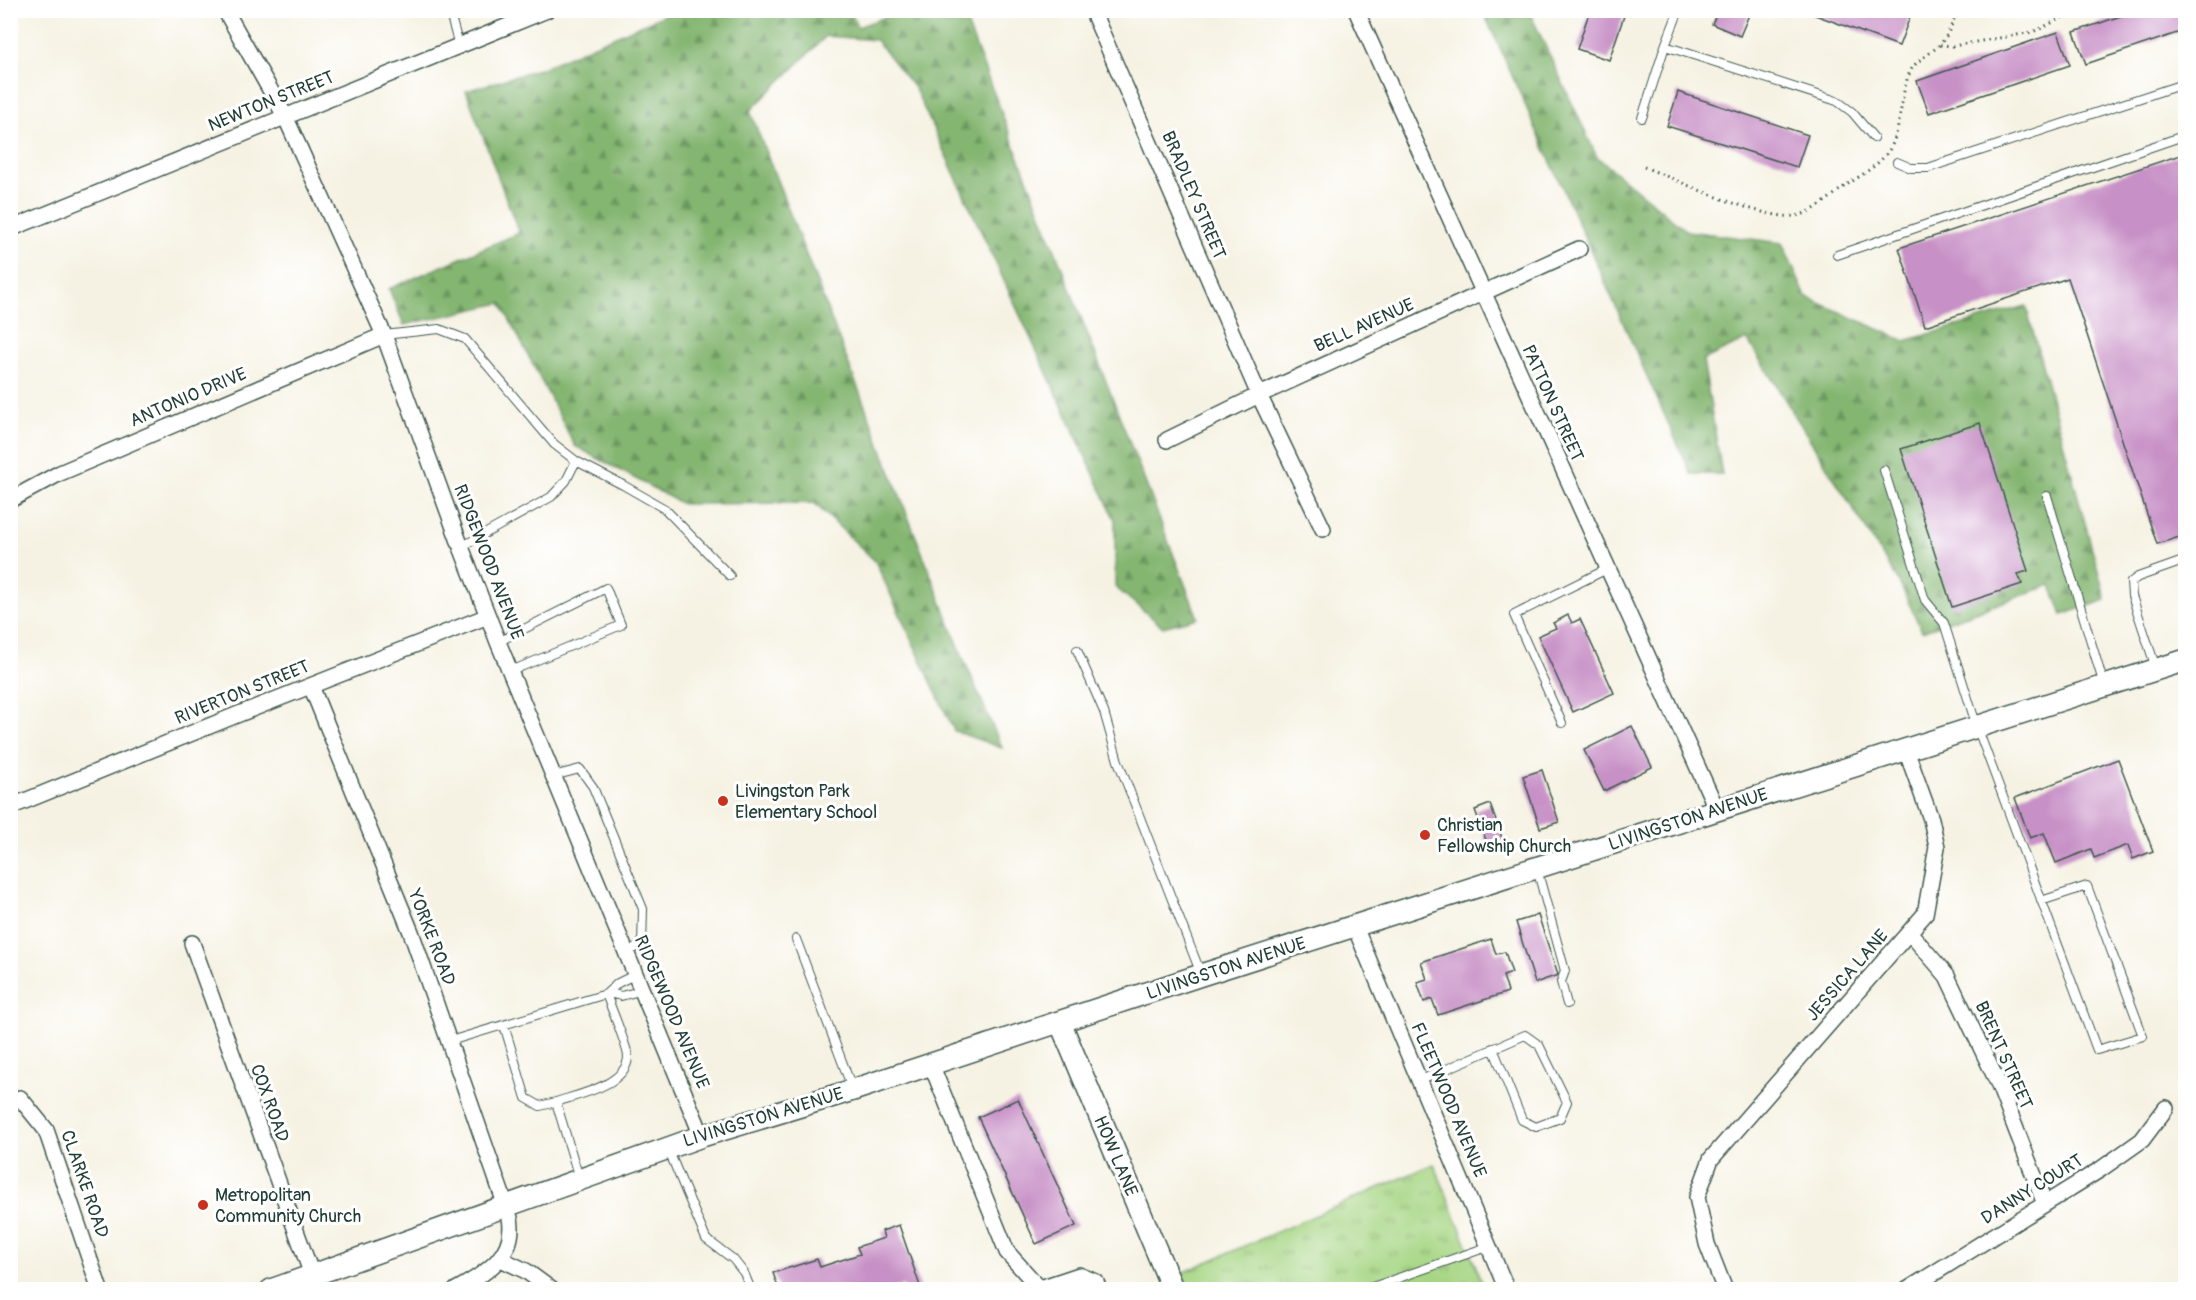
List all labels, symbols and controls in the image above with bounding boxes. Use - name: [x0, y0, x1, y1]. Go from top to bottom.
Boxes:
- street label: NEWTON STREET: [205, 66, 338, 137]
- street label: BRADLEY STREET: [1156, 128, 1231, 263]
- street label: BELL AVENUE: [1311, 293, 1418, 358]
- street label: PATTON STREET: [1517, 341, 1589, 465]
- street label: ANTONIO DRIVE: [126, 362, 250, 432]
- street label: RIDGEWOOD AVENUE: [448, 481, 529, 643]
- street label: RIVERTON STREET: [172, 655, 313, 730]
- place label: Livingston Park Elementary School: [735, 780, 877, 824]
- street label: LIVINGSTON AVENUE: [1605, 783, 1771, 856]
- marker: Livingston Park Elementary School: [716, 794, 730, 808]
- place label: Christian Fellowship Church: [1437, 814, 1571, 858]
- marker: Christian Fellowship Church: [1418, 828, 1432, 842]
- street label: YORKE ROAD: [402, 885, 460, 989]
- street label: JESSICA LANE: [1801, 925, 1893, 1026]
- street label: RIDGEWOOD AVENUE: [629, 932, 714, 1093]
- street label: LIVINGSTON AVENUE: [1143, 932, 1309, 1005]
- street label: BRENT STREET: [1969, 998, 2038, 1113]
- street label: FLEETWOOD AVENUE: [1405, 1019, 1492, 1181]
- street label: COX ROAD: [245, 1061, 294, 1145]
- street label: LIVINGSTON AVENUE: [680, 1082, 846, 1153]
- street label: HOW LANE: [1088, 1112, 1143, 1200]
- street label: CLARKE ROAD: [55, 1127, 114, 1241]
- street label: DANNY COURT: [1977, 1149, 2087, 1230]
- place label: Metropolitan Community Church: [215, 1184, 361, 1228]
- marker: Metropolitan Community Church: [196, 1198, 210, 1212]

